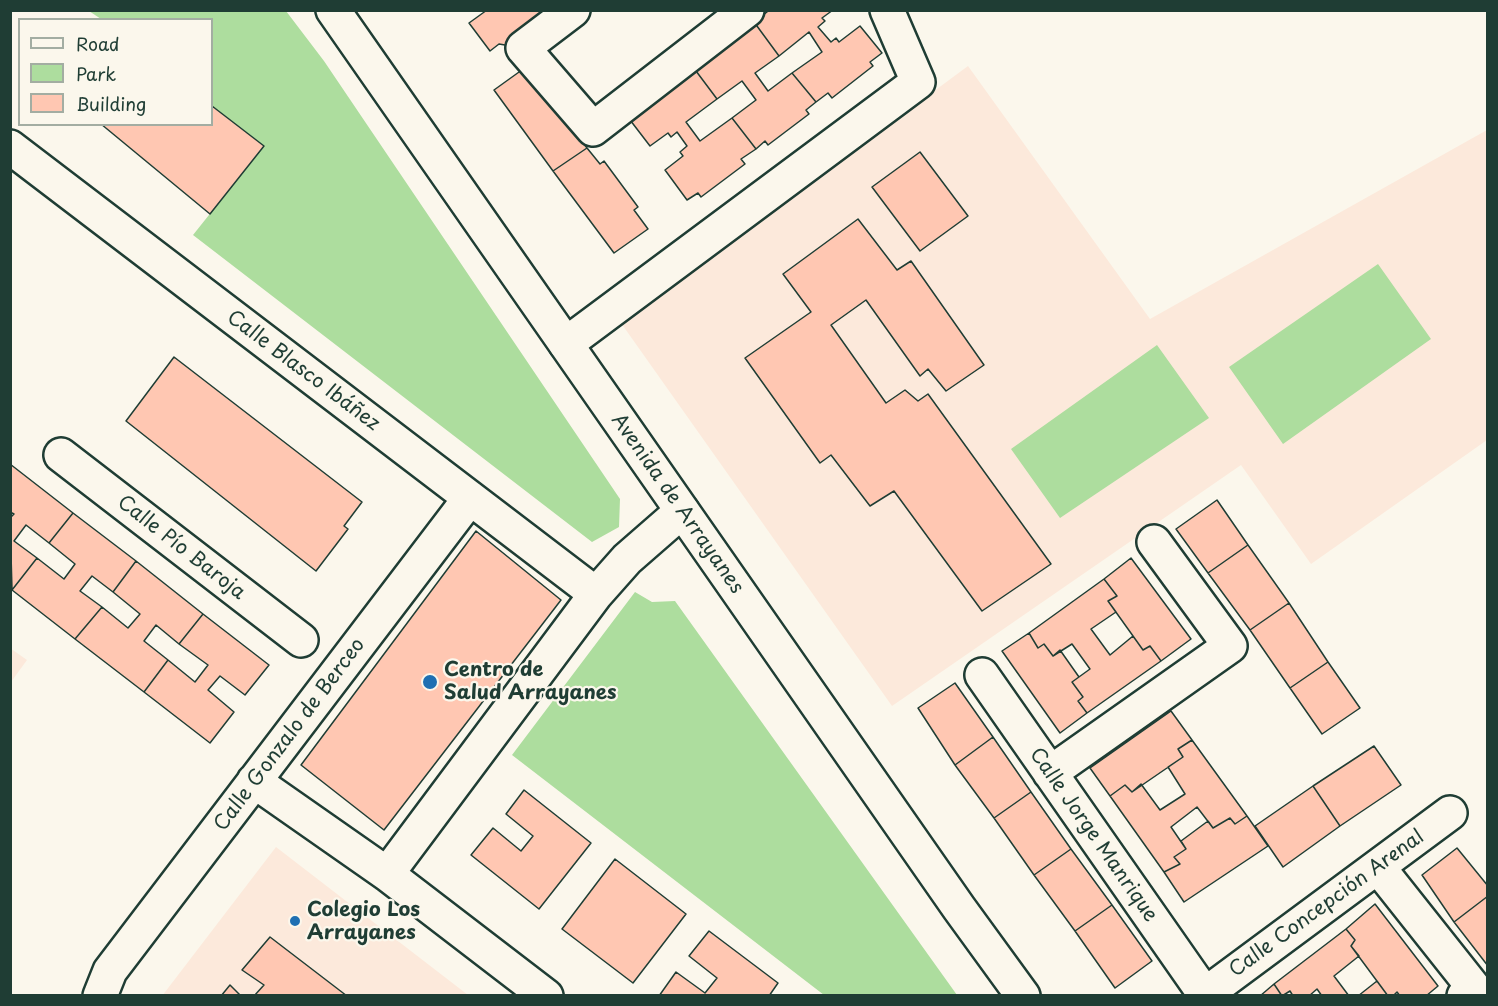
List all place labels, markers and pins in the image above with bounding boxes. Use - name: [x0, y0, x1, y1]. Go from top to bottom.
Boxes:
- place label: Centro de Salud Arrayanes: [444, 658, 617, 705]
- marker: Centro de Salud Arrayanes: [421, 673, 439, 691]
- place label: Colegio Los Arrayanes: [307, 898, 420, 945]
- marker: Colegio Los Arrayanes: [288, 914, 302, 928]

